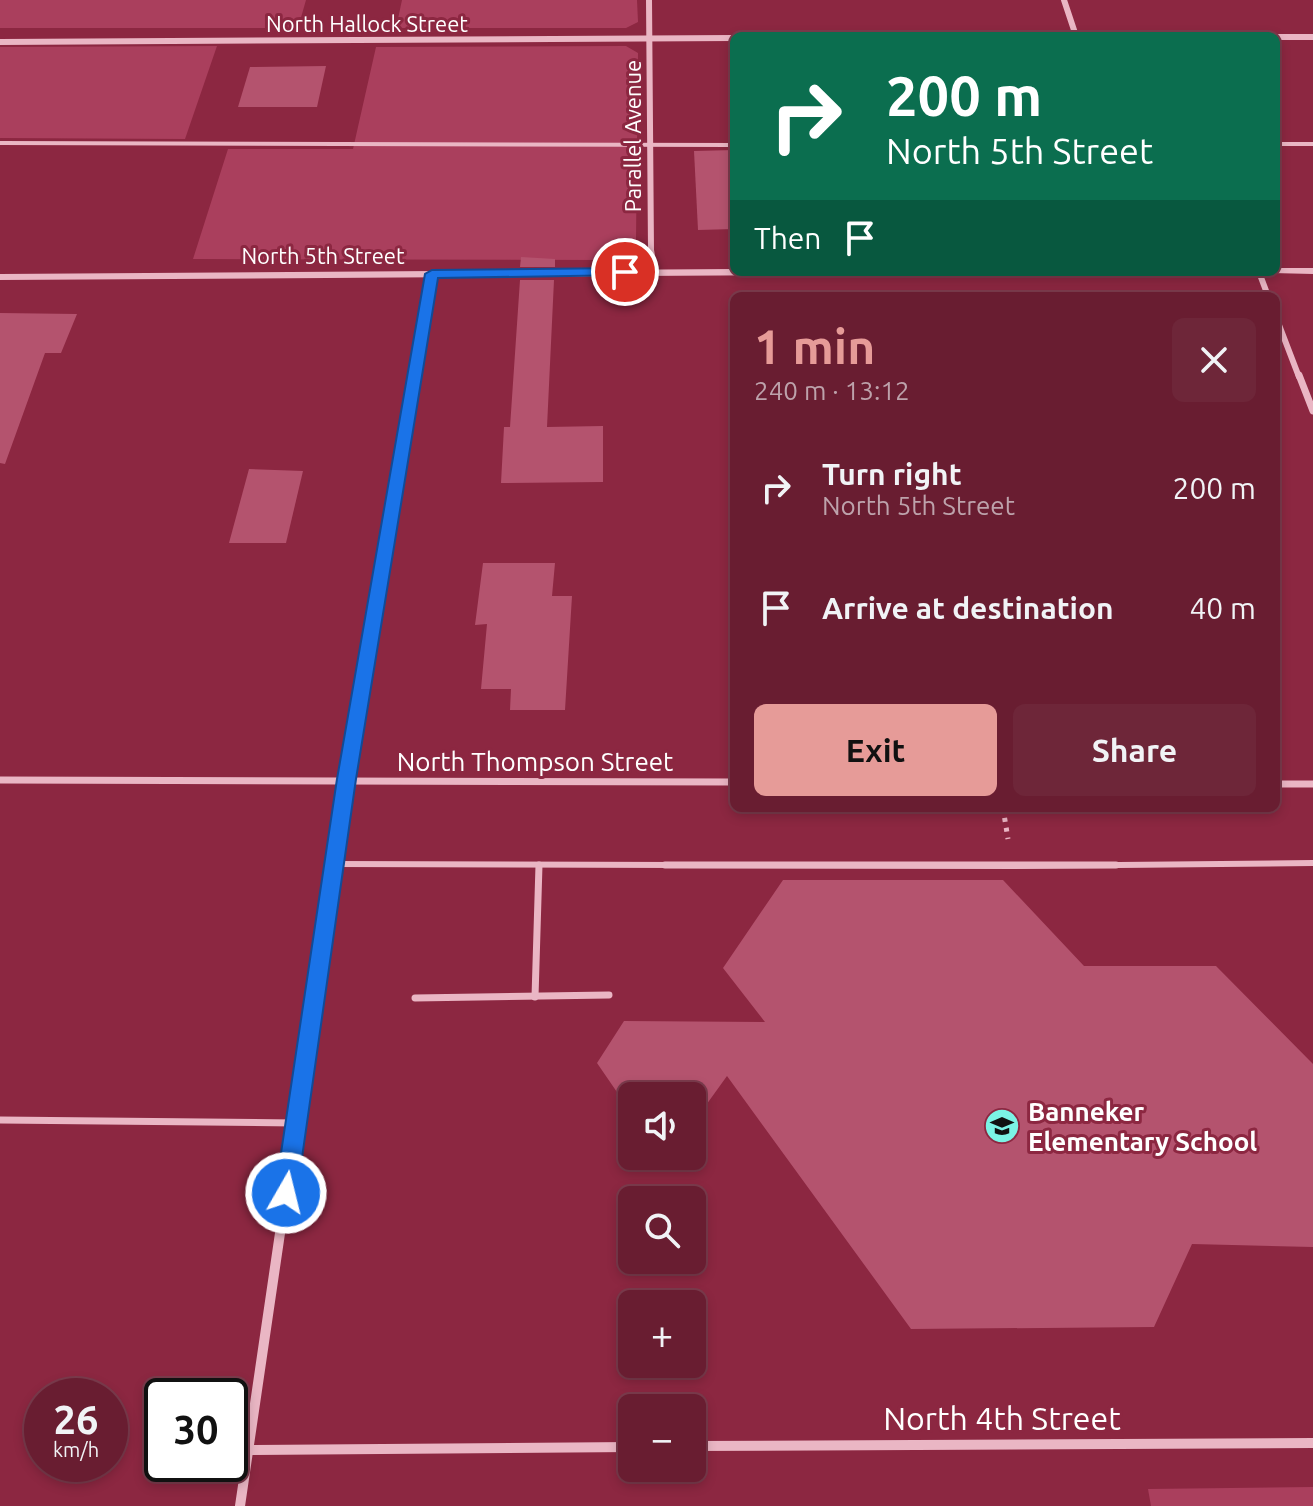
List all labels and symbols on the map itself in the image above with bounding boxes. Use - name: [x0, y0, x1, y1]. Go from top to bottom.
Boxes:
- street label: North Hallock Street: [266, 11, 468, 36]
- street label: Parallel Avenue: [620, 60, 645, 212]
- pin: [591, 238, 659, 306]
- street label: North 5th Street: [241, 243, 405, 268]
- street label: North Thompson Street: [397, 747, 673, 776]
- place label: Banneker Elementary School: [1028, 1097, 1257, 1156]
- school or university icon: Banneker Elementary School: [983, 1107, 1021, 1145]
- position arrow: [244, 1151, 328, 1235]
- speed limit sign: 30: [144, 1378, 248, 1482]
- street label: North 4th Street: [883, 1400, 1121, 1436]

